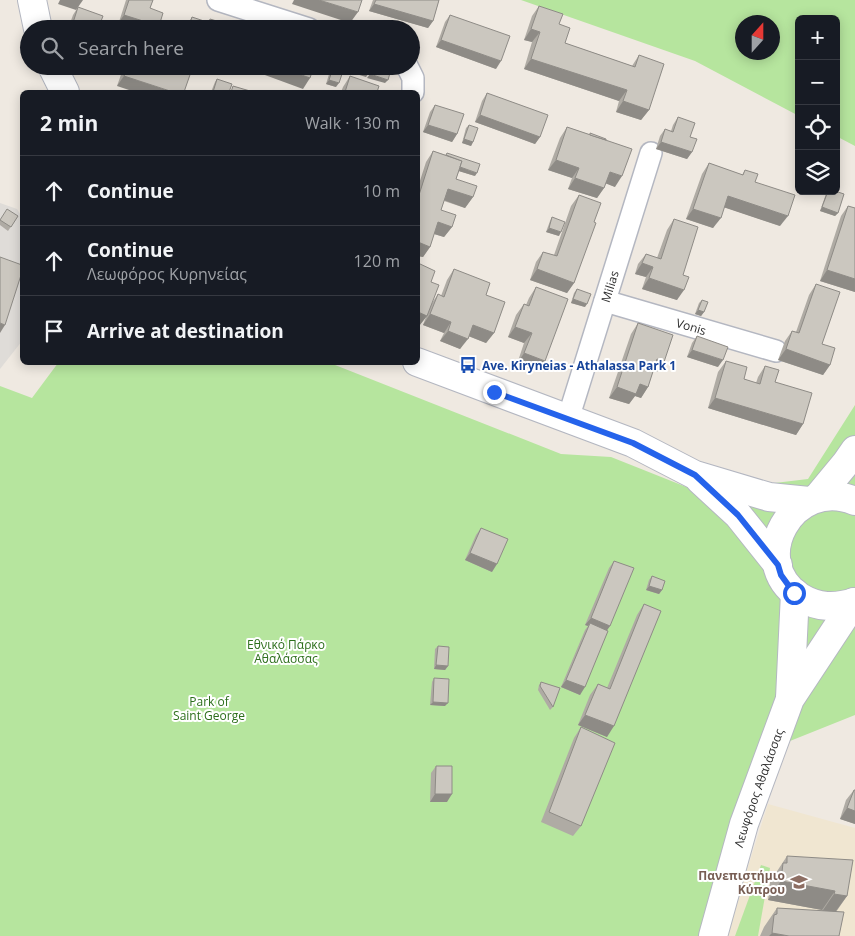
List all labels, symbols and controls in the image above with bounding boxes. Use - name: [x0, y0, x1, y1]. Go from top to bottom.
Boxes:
- north arrow: [735, 15, 780, 60]
- map controls: [795, 15, 840, 195]
- button: +: [795, 15, 840, 60]
- search box: [20, 20, 420, 75]
- icon: search: [38, 34, 66, 62]
- text: Search here: [78, 35, 184, 61]
- button: −: [795, 60, 840, 105]
- button: locate: [795, 105, 840, 150]
- text: 2 min: [40, 109, 98, 137]
- text: Walk · 130 m: [305, 112, 400, 134]
- button: layers: [795, 150, 840, 195]
- icon: ahead: [40, 177, 68, 205]
- text: Continue: [87, 178, 174, 204]
- text: 10 m: [363, 180, 400, 202]
- text: Continue: [87, 237, 174, 263]
- icon: ahead: [40, 247, 68, 275]
- text: 120 m: [354, 250, 400, 272]
- text: Λεωφόρος Κυρηνείας: [87, 263, 247, 285]
- street label: Milias: [596, 268, 622, 304]
- street label: Vonis: [674, 314, 709, 339]
- icon: arrive: [40, 317, 68, 345]
- text: Arrive at destination: [87, 318, 284, 344]
- bus stop icon: Ave. Kiryneias - Athalassa Park 1: [458, 355, 478, 375]
- place label: Ave. Kiryneias - Athalassa Park 1: [482, 357, 676, 374]
- route end: [483, 381, 506, 404]
- route start: [783, 582, 806, 605]
- park label: Εθνικό Πάρκο Αθαλάσσας: [247, 636, 325, 667]
- park label: Park of Saint George: [173, 693, 245, 724]
- street label: Λεωφόρος Αθαλάσσας: [729, 726, 787, 849]
- place label: Πανεπιστήμιο Κύπρου: [698, 867, 785, 898]
- school or university icon: Πανεπιστήμιο Κύπρου: [789, 872, 809, 892]

